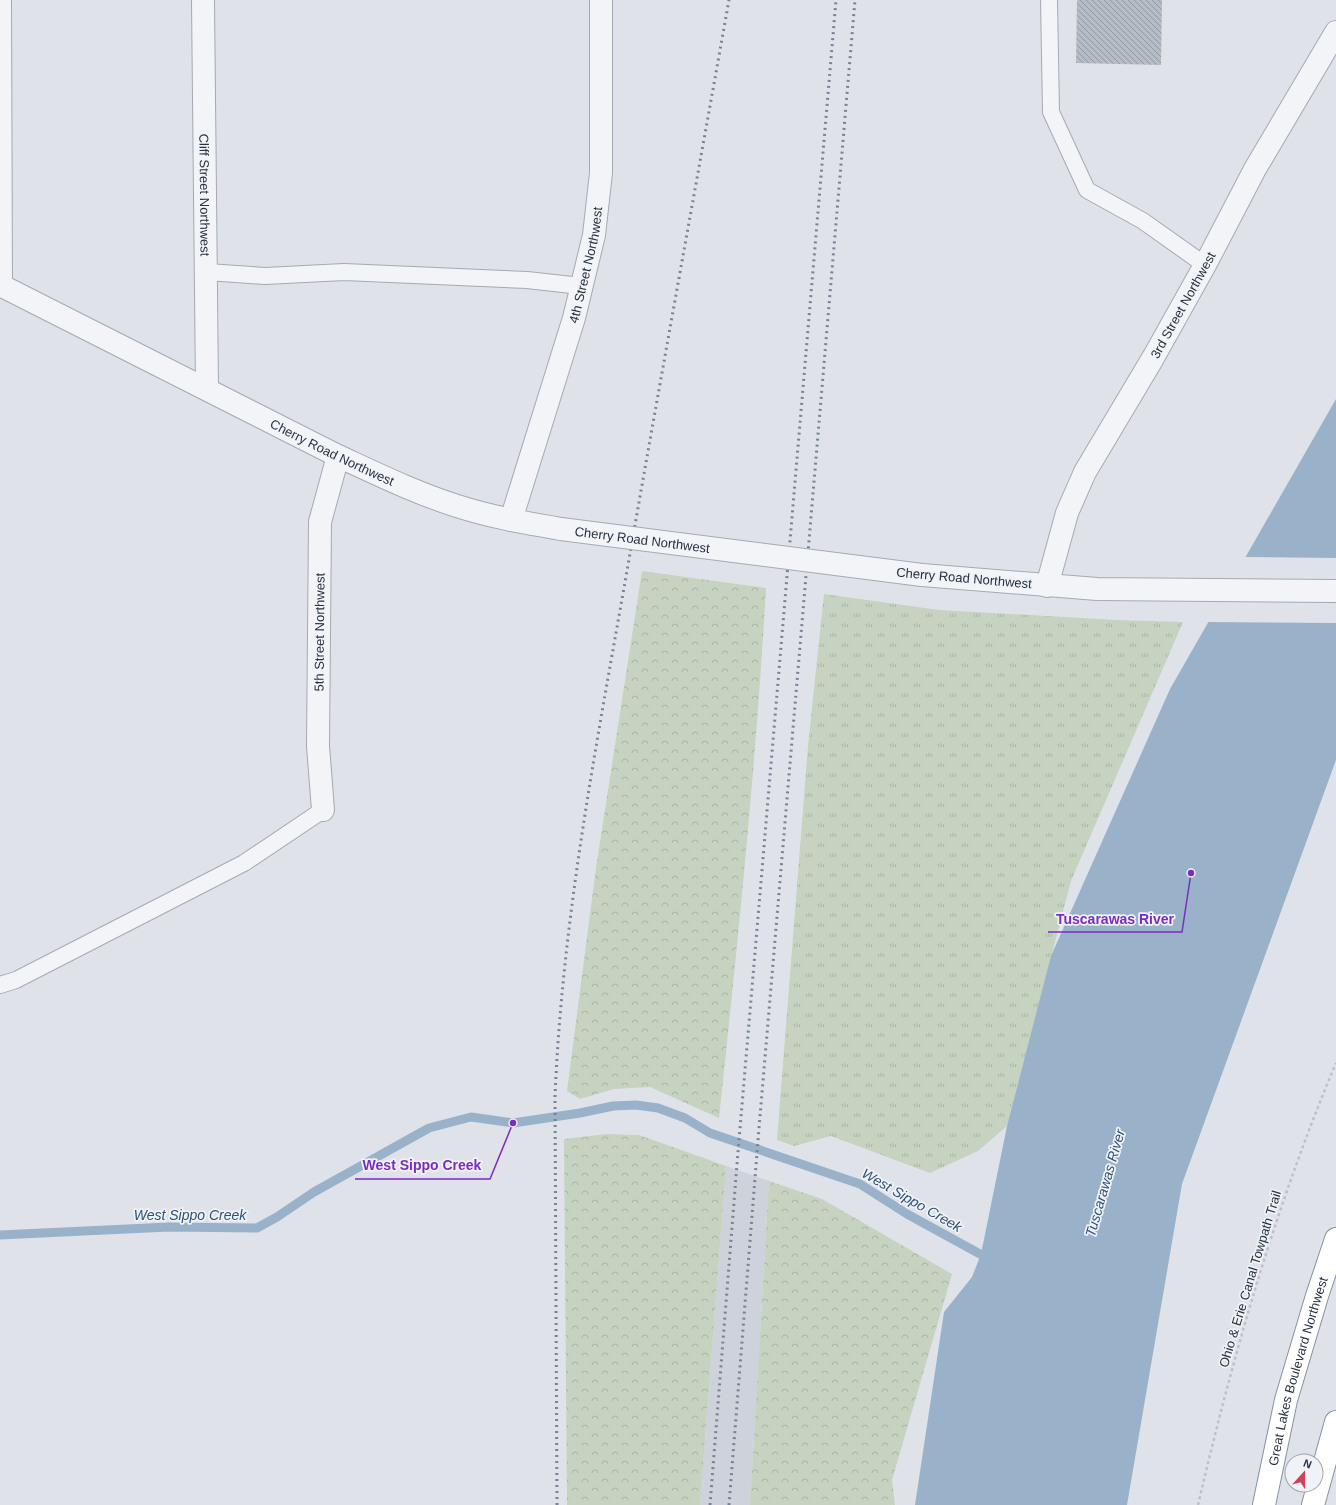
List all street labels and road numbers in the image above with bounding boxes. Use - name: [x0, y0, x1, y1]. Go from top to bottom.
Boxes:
- street label: Cliff Street Northwest: [197, 134, 213, 257]
- street label: 4th Street Northwest: [565, 206, 605, 325]
- street label: 3rd Street Northwest: [1147, 249, 1218, 361]
- street label: Cherry Road Northwest: [268, 416, 397, 489]
- street label: Cherry Road Northwest: [574, 523, 711, 555]
- street label: Cherry Road Northwest: [896, 565, 1033, 591]
- street label: 5th Street Northwest: [311, 572, 327, 692]
- street label: Ohio & Erie Canal Towpath Trail: [1216, 1189, 1284, 1369]
- street label: Great Lakes Boulevard Northwest: [1265, 1275, 1331, 1467]

